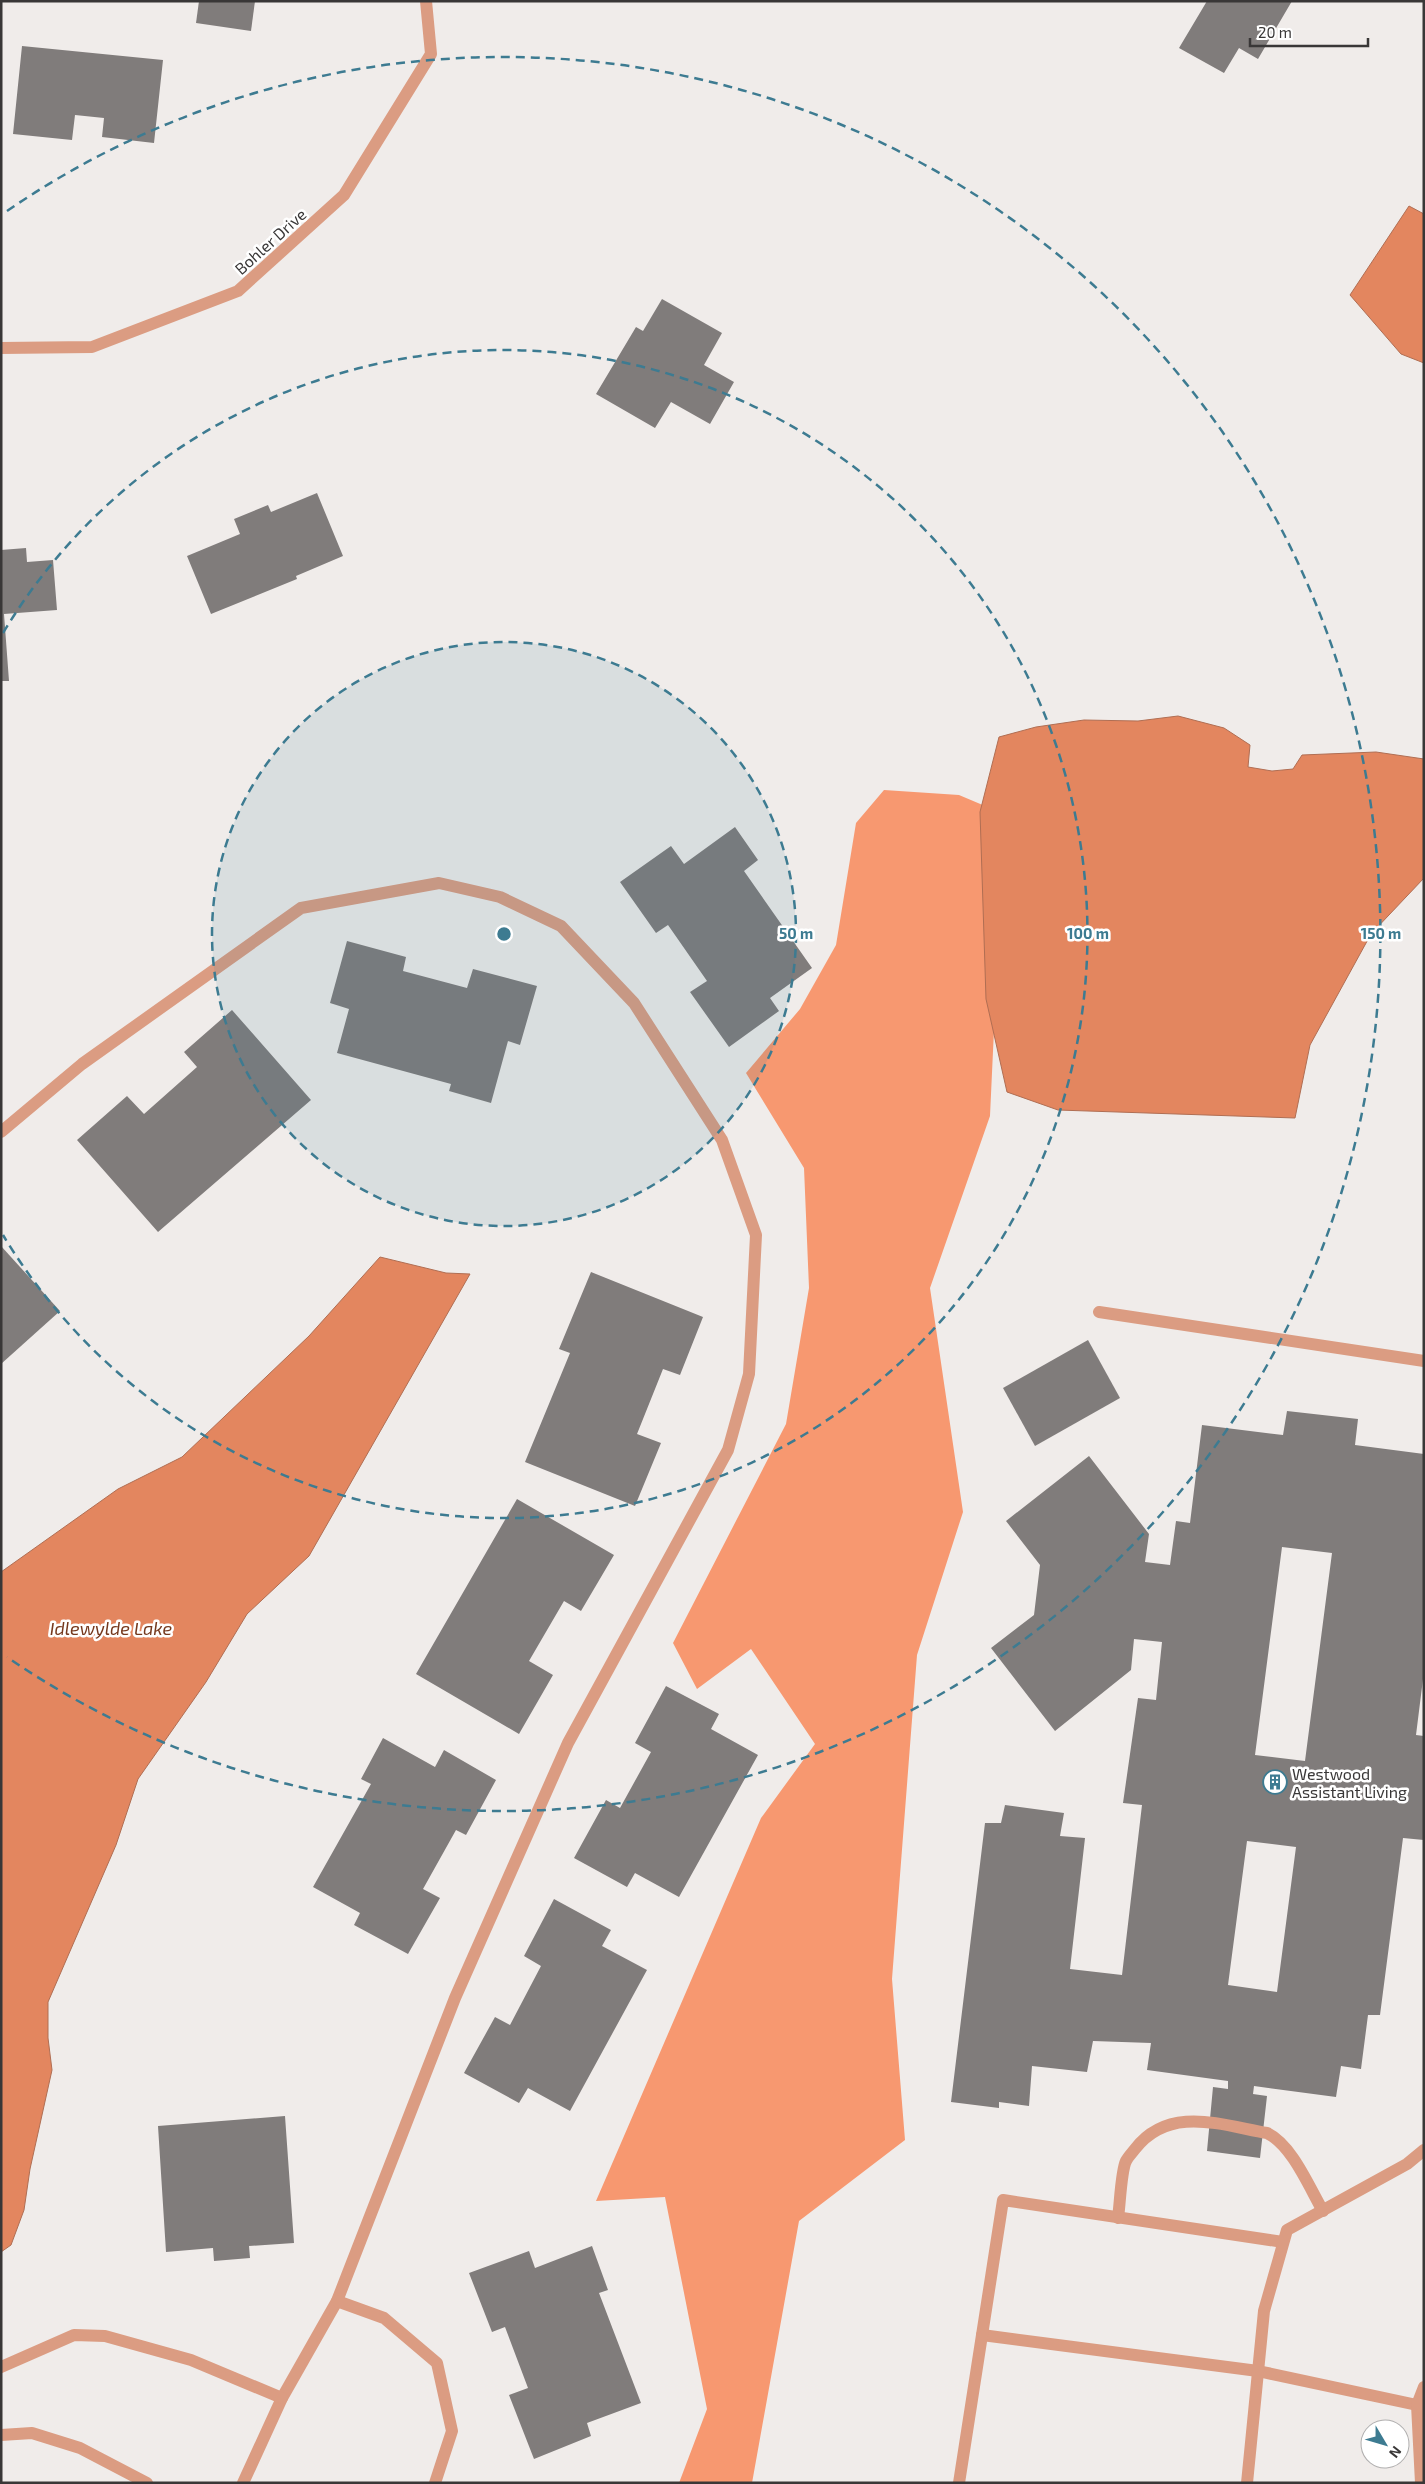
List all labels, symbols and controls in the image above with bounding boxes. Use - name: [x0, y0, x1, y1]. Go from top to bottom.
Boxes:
- scale bar: [1250, 15, 1368, 47]
- text: 20 m: [1258, 23, 1292, 41]
- street label: Bohler Drive: [230, 204, 310, 278]
- text: 50 m: [779, 924, 813, 942]
- text: 100 m: [1067, 924, 1109, 942]
- text: 150 m: [1361, 924, 1401, 942]
- centre of rings: [495, 925, 513, 943]
- water label: Idlewylde Lake: [50, 1617, 173, 1639]
- place label: Westwood Assistant Living: [1292, 1764, 1407, 1801]
- building icon: Westwood Assistant Living: [1262, 1769, 1288, 1795]
- north arrow: [1360, 2419, 1410, 2469]
- text: N: [1386, 2443, 1405, 2462]

